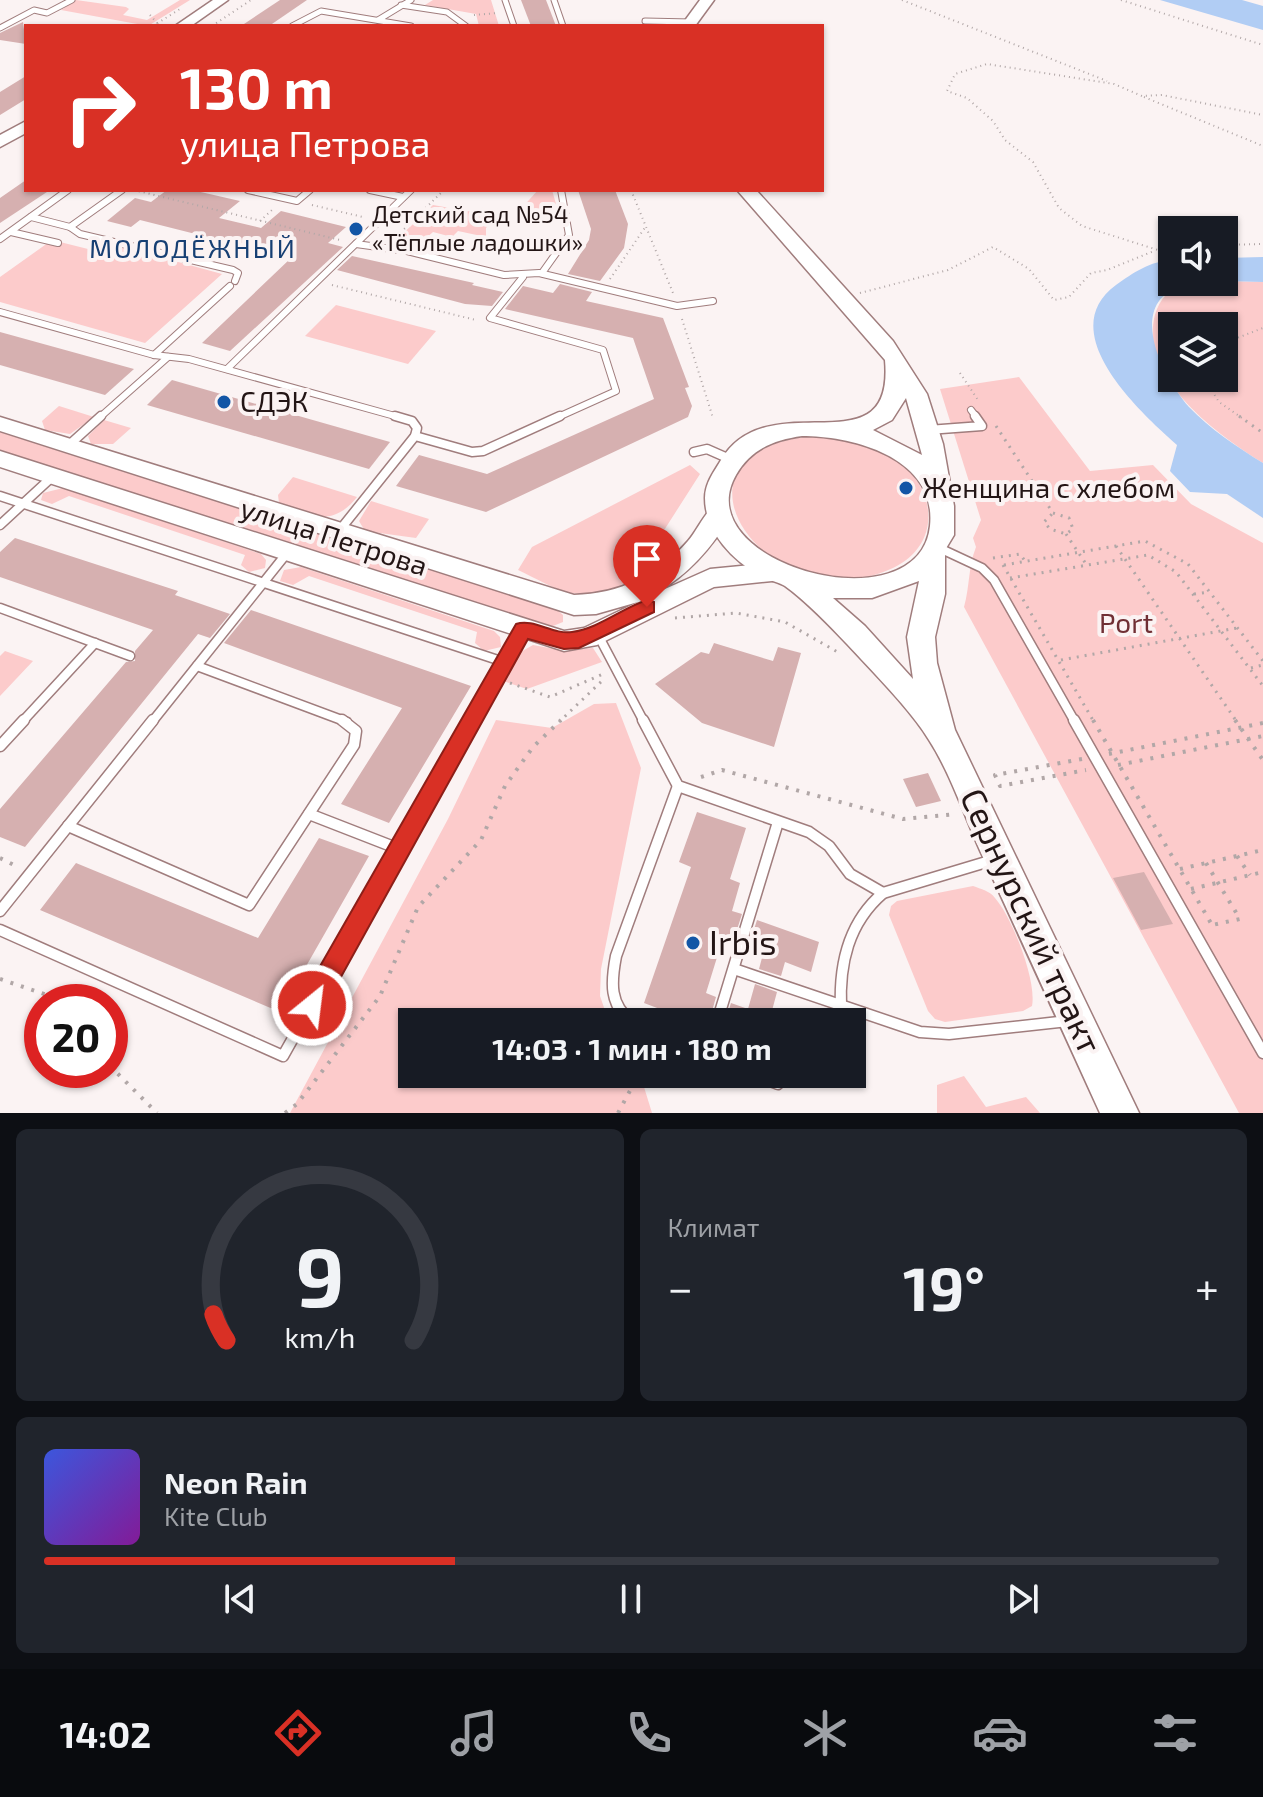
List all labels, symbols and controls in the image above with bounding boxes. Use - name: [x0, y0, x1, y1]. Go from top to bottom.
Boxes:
- text: 130 m: [180, 53, 333, 120]
- icon: right: [48, 56, 152, 160]
- text: улица Петрова: [180, 121, 430, 164]
- place label: Детский сад №54 «Тёплые ладошки»: [372, 199, 583, 256]
- map controls: [1158, 216, 1238, 392]
- button: sound: [1158, 216, 1238, 296]
- marker: Детский сад №54 «Тёплые ладошки»: [347, 220, 365, 238]
- district label: МОЛОДЁЖНЫЙ: [89, 232, 297, 263]
- button: layers: [1158, 312, 1238, 392]
- place label: СДЭК: [240, 384, 308, 418]
- marker: СДЭК: [215, 393, 233, 411]
- place label: Женщина с хлебом: [922, 470, 1175, 504]
- marker: Женщина с хлебом: [897, 479, 915, 497]
- street label: улица Петрова: [236, 490, 432, 582]
- pin: [613, 525, 681, 607]
- icon: arrive: [625, 537, 669, 581]
- park label: Port: [1099, 605, 1153, 639]
- street label: Сернурский тракт: [952, 781, 1112, 1060]
- place label: Irbis: [709, 921, 777, 962]
- marker: Irbis: [684, 934, 702, 952]
- position arrow: [270, 963, 354, 1047]
- speed limit sign: 20: [24, 984, 128, 1088]
- text: 14:03 · 1 мин · 180 m: [492, 1030, 772, 1066]
- text: Климат: [668, 1211, 760, 1242]
- text: 9: [295, 1224, 344, 1324]
- text: 19°: [903, 1251, 985, 1323]
- text: −: [668, 1260, 693, 1313]
- text: +: [1195, 1260, 1219, 1313]
- text: km/h: [284, 1319, 355, 1354]
- text: Neon Rain: [164, 1464, 308, 1500]
- text: Kite Club: [164, 1500, 268, 1531]
- icon: previous: [218, 1577, 262, 1621]
- icon: pause: [609, 1577, 653, 1621]
- icon: next: [1001, 1577, 1045, 1621]
- icon: directions: [270, 1705, 326, 1761]
- icon: music: [446, 1705, 502, 1761]
- icon: phone: [621, 1705, 677, 1761]
- icon: climate: [797, 1705, 853, 1761]
- icon: car: [972, 1705, 1028, 1761]
- icon: filters: [1147, 1705, 1203, 1761]
- text: 14:02: [60, 1712, 151, 1755]

